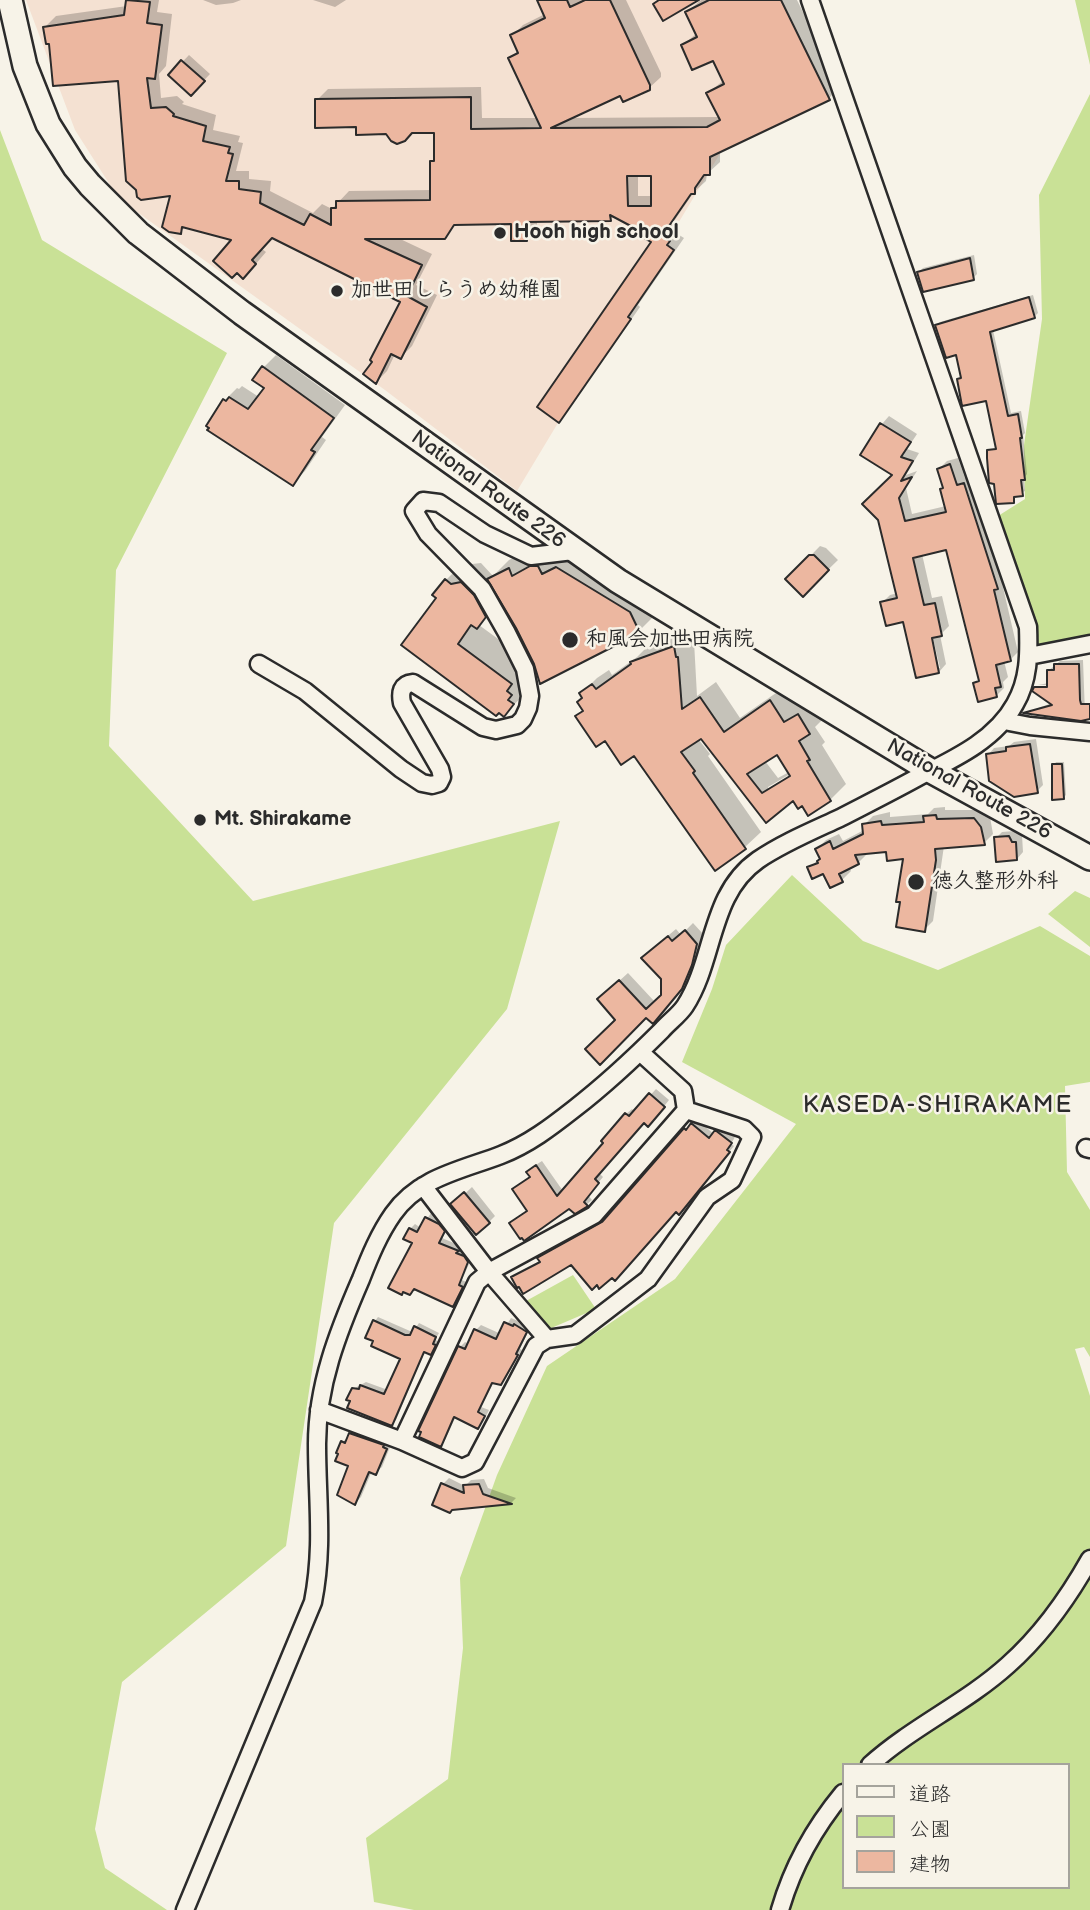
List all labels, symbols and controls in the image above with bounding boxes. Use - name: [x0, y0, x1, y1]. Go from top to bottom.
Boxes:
- place label: Hooh high school: [514, 220, 679, 246]
- marker: Hooh high school: [492, 225, 508, 241]
- place label: 加世田しらうめ幼稚園: [351, 278, 561, 304]
- marker: 加世田しらうめ幼稚園: [329, 283, 345, 299]
- street label: National Route 226: [406, 425, 570, 555]
- place label: 和風会加世田病院: [586, 627, 754, 653]
- marker: 和風会加世田病院: [560, 630, 580, 650]
- street label: National Route 226: [882, 734, 1056, 846]
- place label: Mt. Shirakame: [214, 807, 351, 833]
- marker: Mt. Shirakame: [192, 812, 208, 828]
- place label: 徳久整形外科: [932, 869, 1058, 895]
- marker: 徳久整形外科: [906, 872, 926, 892]
- district label: KASEDA-SHIRAKAME: [805, 1092, 1071, 1120]
- legend: [842, 1763, 1069, 1889]
- text: 道路: [909, 1782, 951, 1807]
- text: 公園: [909, 1817, 951, 1842]
- text: 建物: [909, 1852, 951, 1877]

